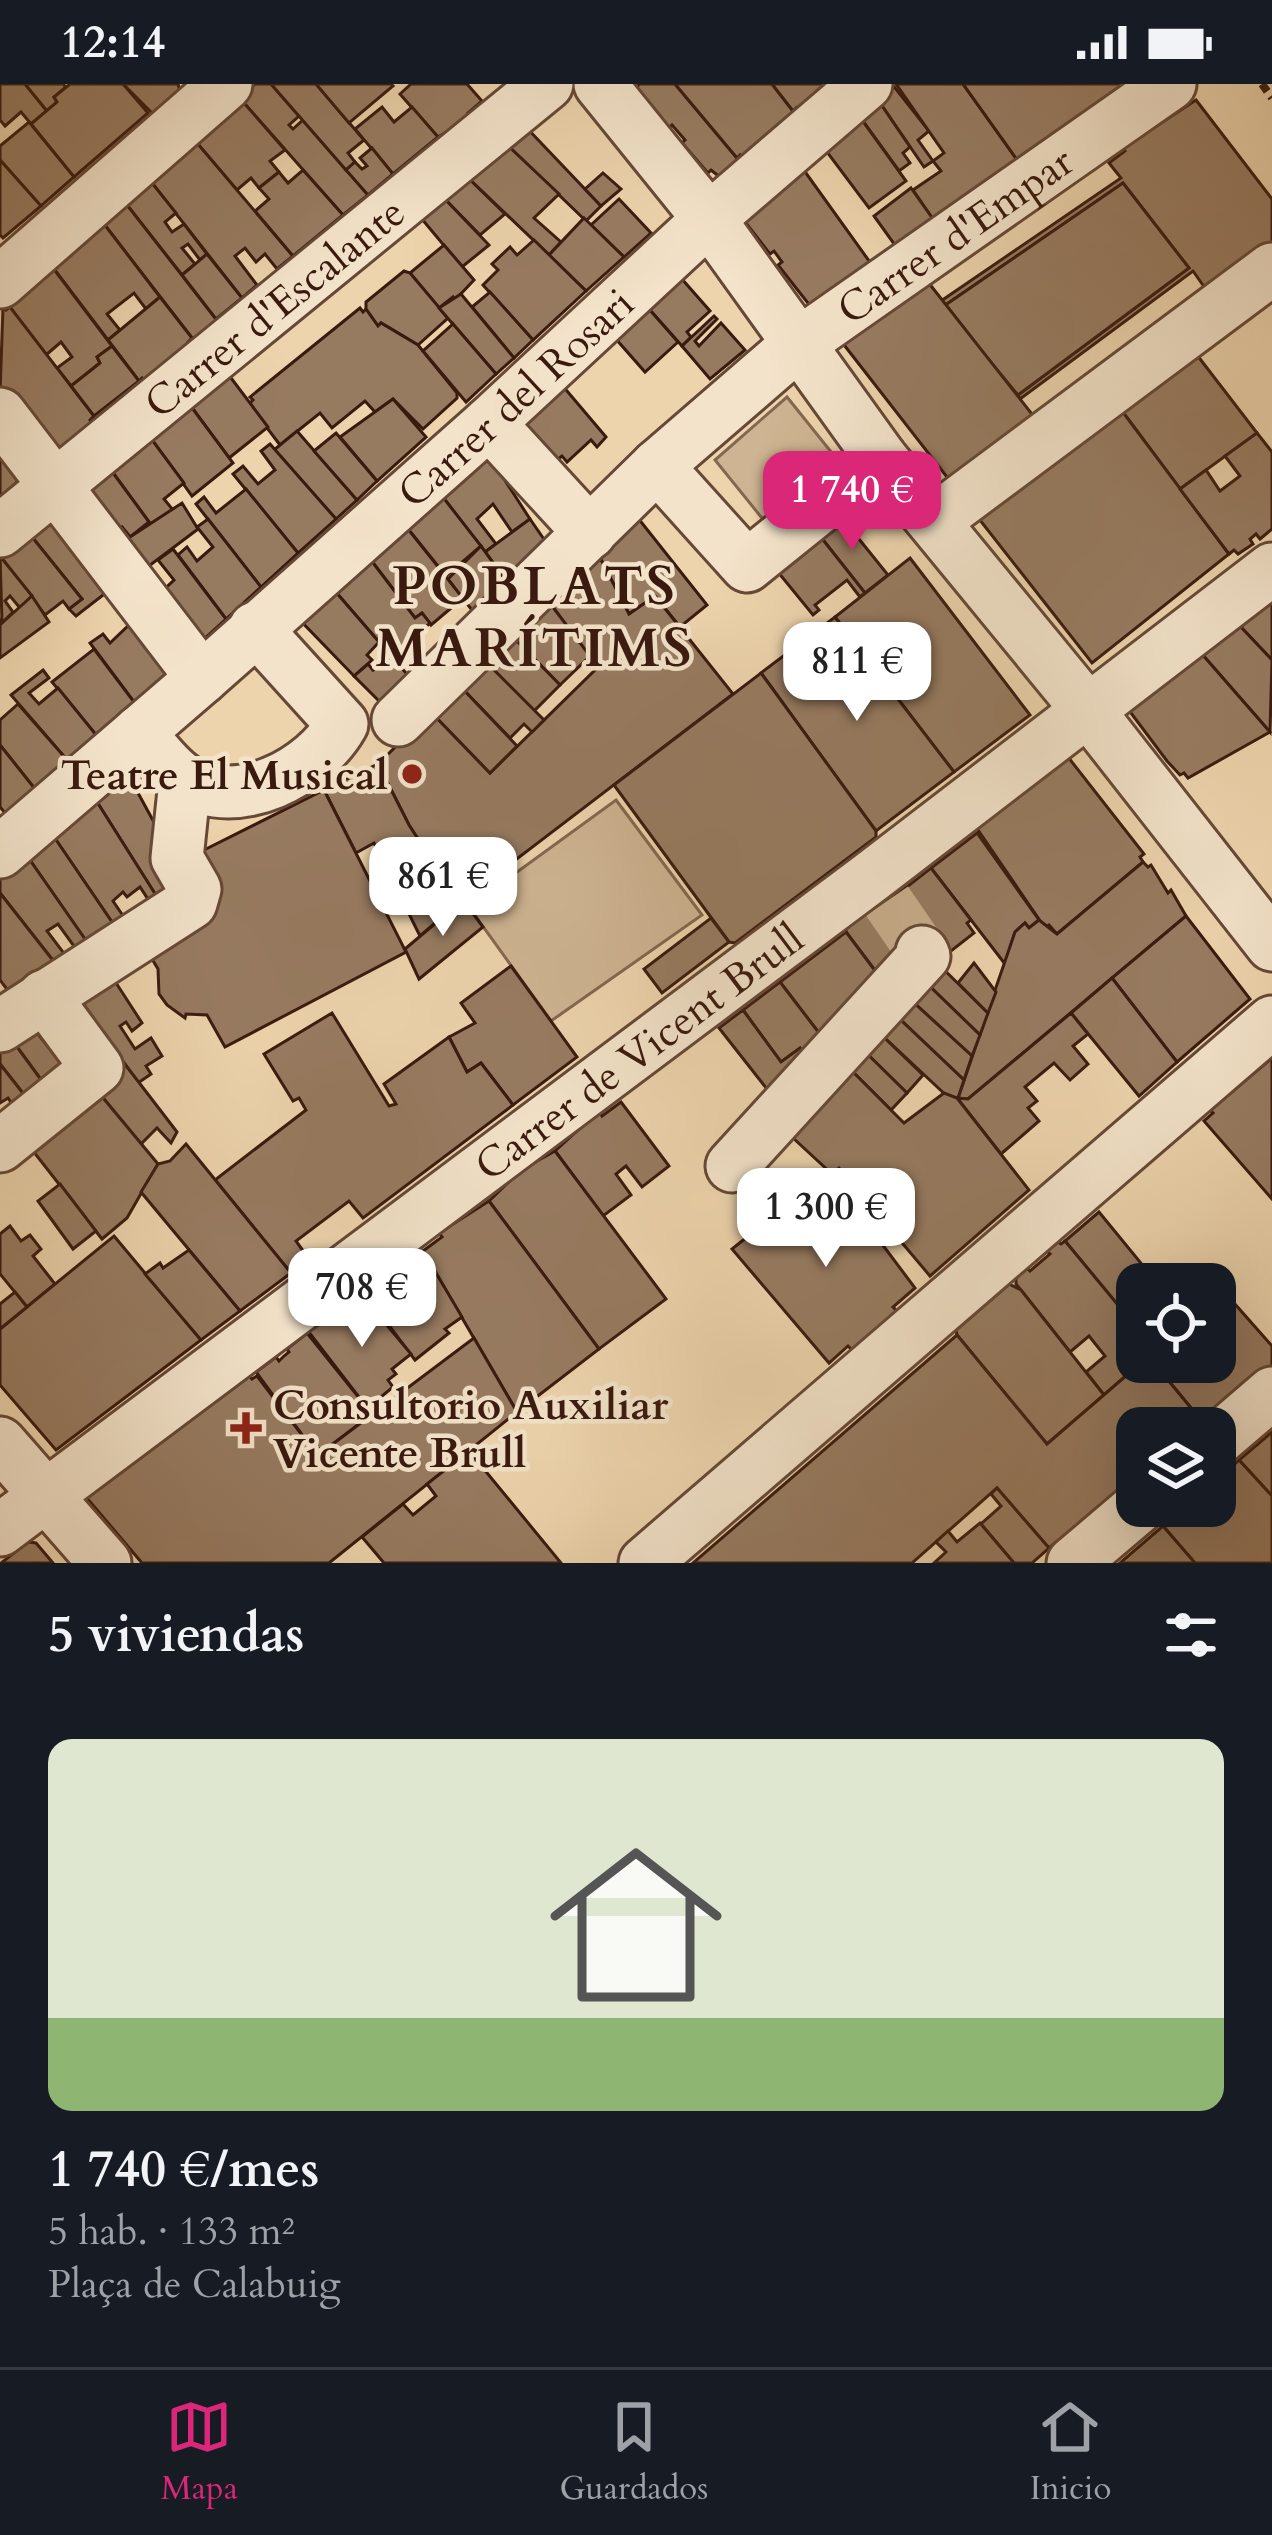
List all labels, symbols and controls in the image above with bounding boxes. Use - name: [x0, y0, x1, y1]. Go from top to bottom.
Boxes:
- text: 12:14: [60, 12, 165, 73]
- street label: Carrer d'Empar: [826, 133, 1085, 338]
- street label: Carrer d'Escalante: [133, 185, 417, 432]
- street label: Carrer del Rosari: [386, 276, 647, 521]
- pin: 1 740 €: [741, 451, 963, 553]
- text: 1 740 €: [790, 463, 914, 516]
- district label: POBLATS MARÍTIMS: [375, 551, 695, 686]
- pin: 811 €: [773, 622, 941, 724]
- text: 811 €: [810, 634, 904, 687]
- place label: Teatre El Musical: [60, 747, 388, 804]
- marker: Teatre El Musical: [399, 761, 425, 787]
- pin: 861 €: [359, 837, 527, 939]
- text: 861 €: [396, 849, 490, 902]
- street label: Carrer de Vicent Brull: [463, 911, 815, 1194]
- pin: 1 300 €: [715, 1168, 937, 1270]
- text: 1 300 €: [764, 1180, 888, 1233]
- pin: 708 €: [278, 1248, 446, 1350]
- text: 708 €: [315, 1260, 409, 1313]
- map controls: [1116, 1263, 1236, 1527]
- button: locate: [1116, 1263, 1236, 1383]
- place label: Consultorio Auxiliar Vicente Brull: [273, 1377, 668, 1482]
- button: layers: [1116, 1407, 1236, 1527]
- marker: Consultorio Auxiliar Vicente Brull: [230, 1412, 262, 1444]
- text: 5 viviendas: [48, 1600, 304, 1670]
- icon: filters: [1158, 1602, 1224, 1668]
- icon: home: [528, 1817, 744, 2033]
- text: 1 740 €/mes: [48, 2135, 319, 2205]
- text: 5 hab. · 133 m²: [48, 2205, 295, 2258]
- text: Plaça de Calabuig: [48, 2258, 341, 2311]
- tab: Mapa: [161, 2394, 238, 2511]
- tab: Guardados: [559, 2394, 708, 2511]
- tab: Inicio: [1030, 2394, 1111, 2511]

